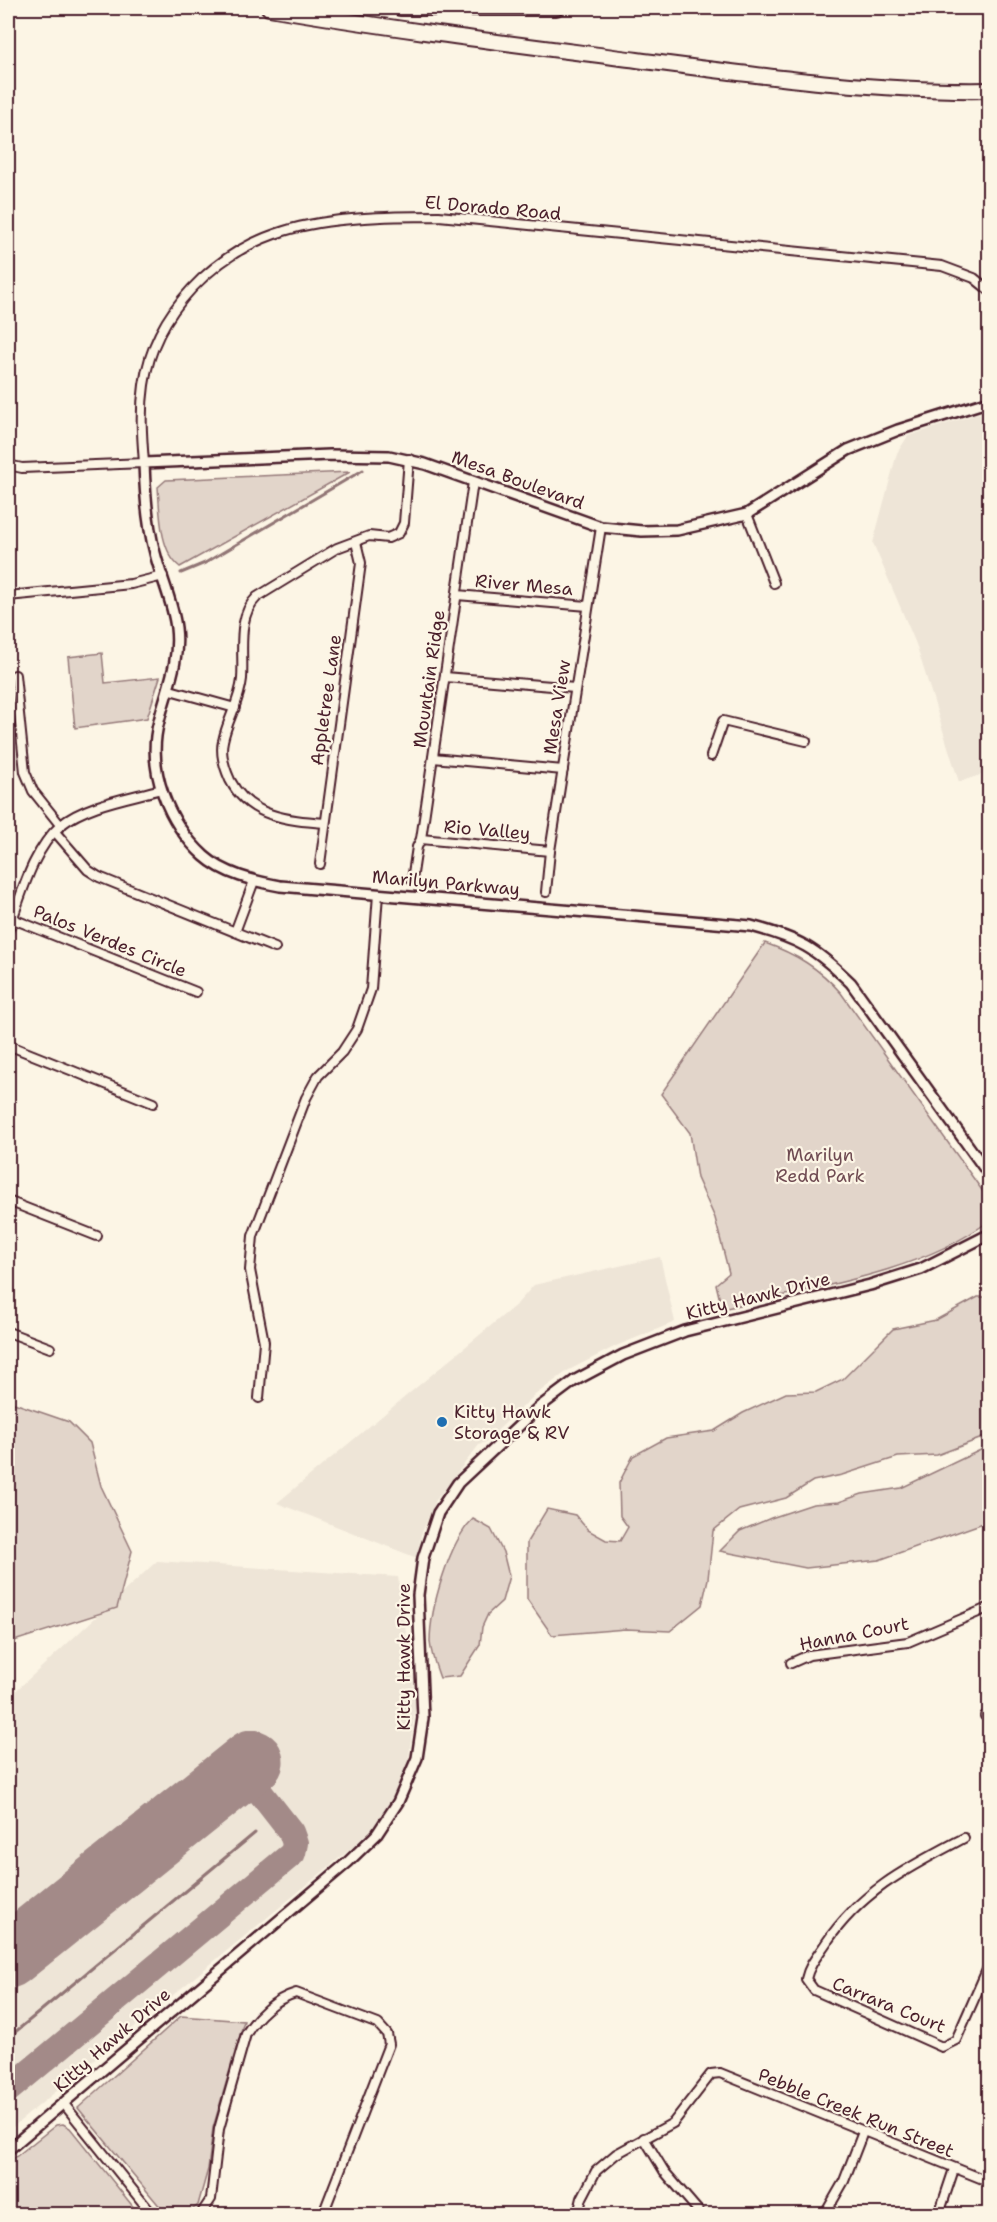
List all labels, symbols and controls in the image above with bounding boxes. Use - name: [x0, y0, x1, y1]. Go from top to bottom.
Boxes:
- street label: El Dorado Road: [424, 190, 562, 226]
- street label: Mesa Boulevard: [448, 445, 588, 515]
- street label: River Mesa: [474, 569, 574, 601]
- street label: Mountain Ridge: [407, 608, 451, 750]
- street label: Appletree Lane: [305, 633, 347, 767]
- street label: Mesa View: [538, 658, 576, 756]
- street label: Rio Valley: [443, 814, 531, 846]
- street label: Marilyn Parkway: [371, 865, 521, 901]
- street label: Palos Verdes Circle: [30, 899, 190, 983]
- park label: Marilyn Redd Park: [775, 1143, 865, 1188]
- street label: Kitty Hawk Drive: [683, 1266, 833, 1326]
- place label: Kitty Hawk Storage & RV: [454, 1400, 569, 1445]
- marker: Kitty Hawk Storage & RV: [435, 1415, 449, 1429]
- street label: Kitty Hawk Drive: [392, 1583, 416, 1731]
- street label: Hanna Court: [797, 1612, 911, 1656]
- street label: Carrara Court: [829, 1971, 949, 2039]
- street label: Kitty Hawk Drive: [48, 1982, 176, 2098]
- street label: Pebble Creek Run Street: [754, 2063, 958, 2163]

